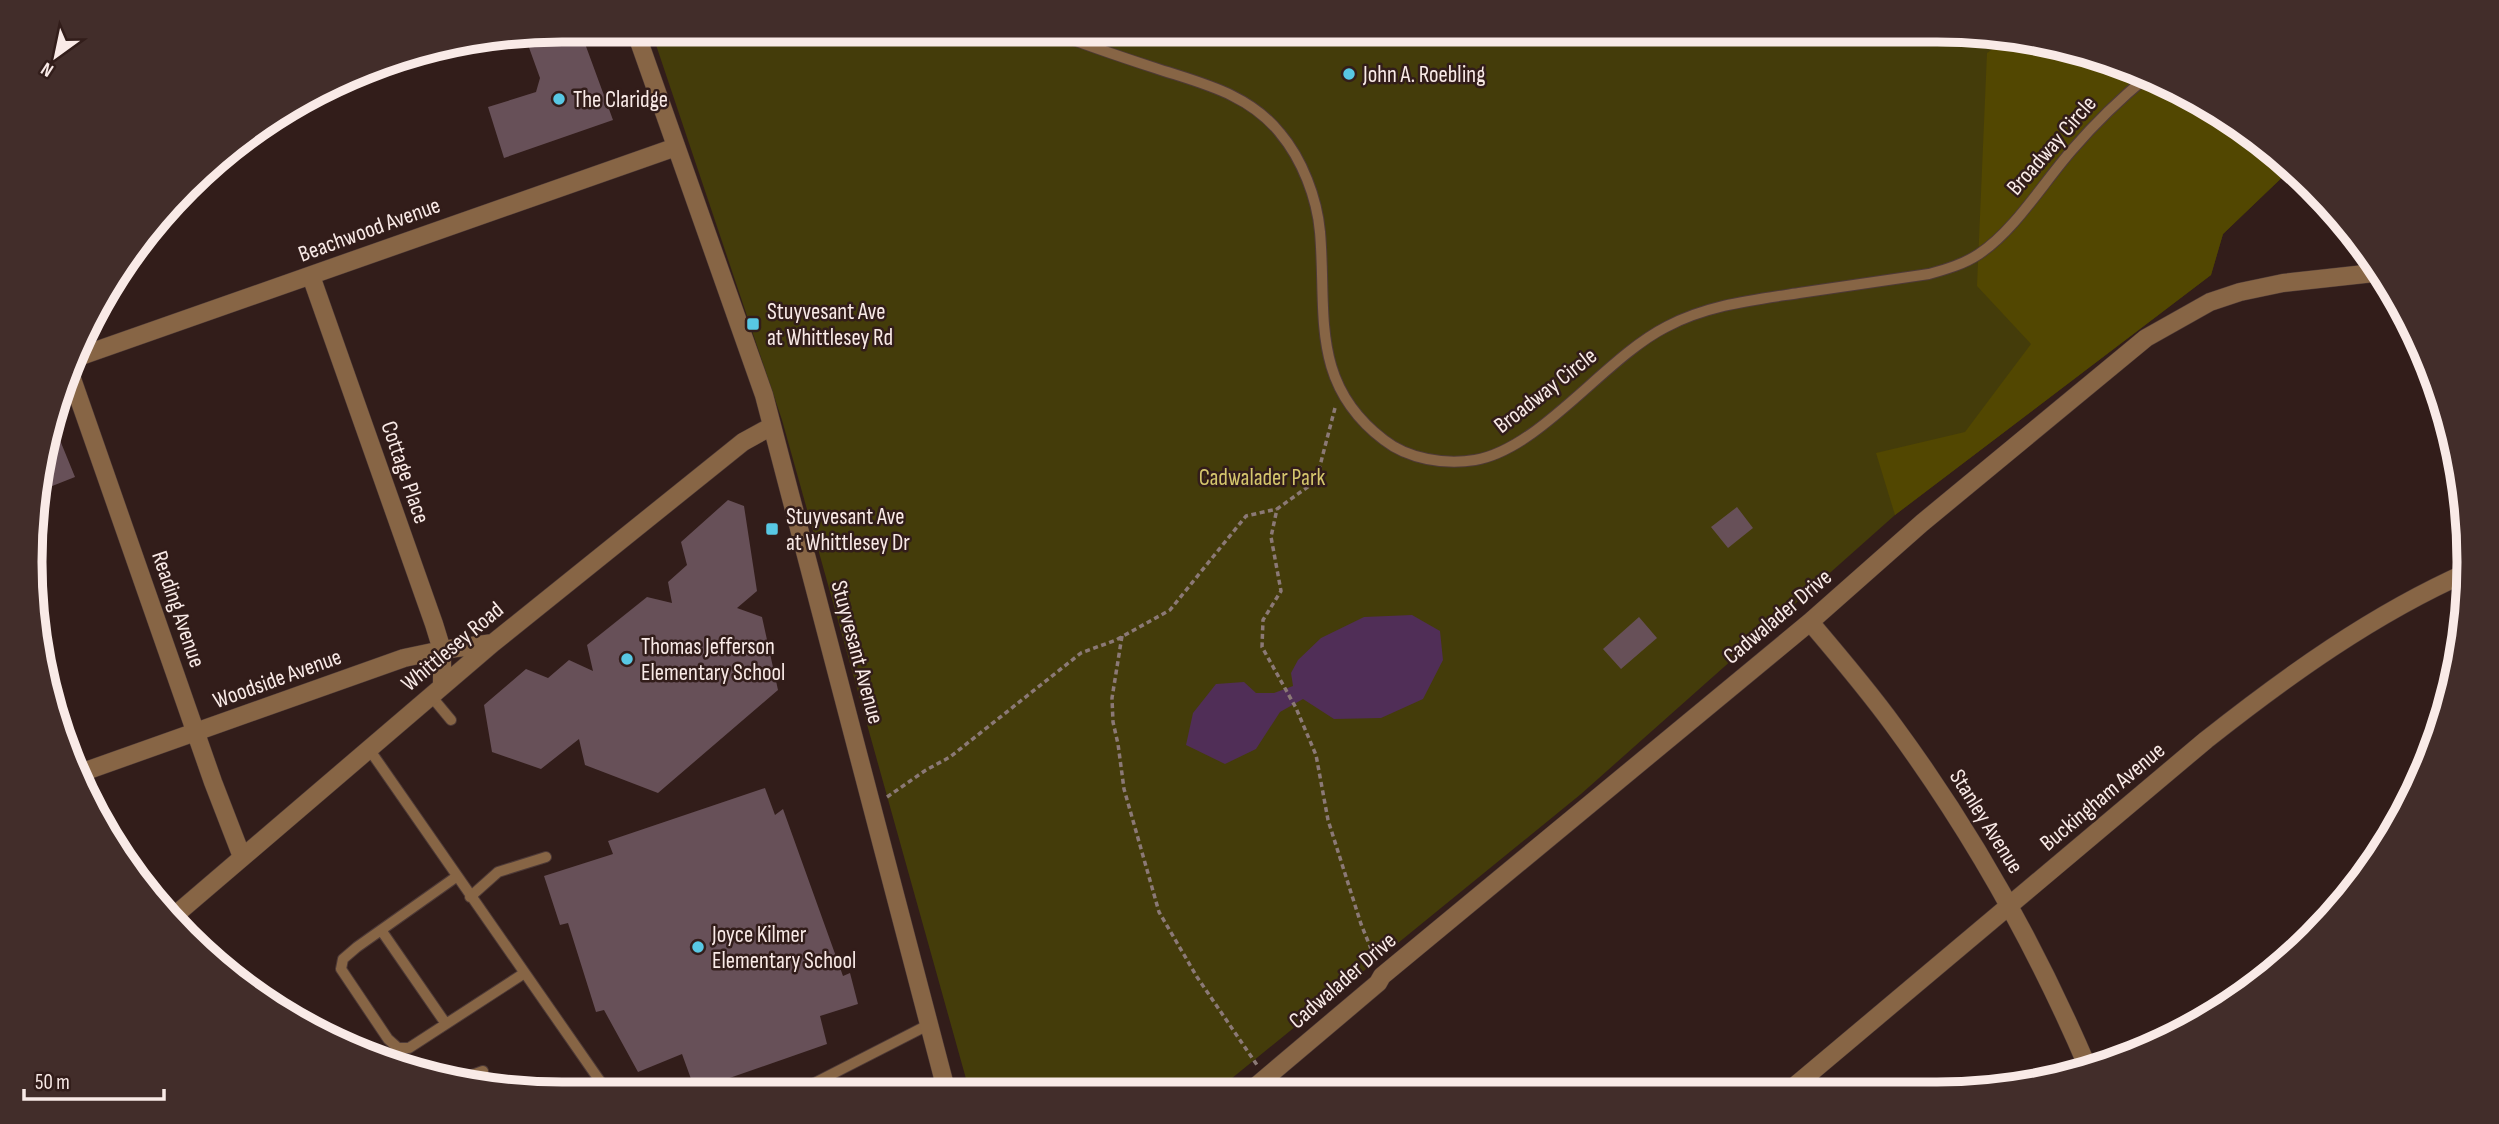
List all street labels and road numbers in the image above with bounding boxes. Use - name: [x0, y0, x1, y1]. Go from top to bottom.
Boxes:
- street label: Broadway Circle: [2001, 90, 2103, 201]
- street label: Beachwood Avenue: [295, 191, 444, 269]
- street label: Broadway Circle: [1489, 342, 1603, 440]
- street label: Cottage Place: [374, 417, 436, 527]
- street label: Reading Avenue: [145, 547, 211, 671]
- street label: Cadwalader Drive: [1718, 563, 1838, 670]
- street label: Stuyvesant Avenue: [824, 578, 890, 727]
- street label: Whittlesey Road: [396, 596, 509, 698]
- street label: Woodside Avenue: [209, 643, 345, 715]
- street label: Buckingham Avenue: [2034, 736, 2171, 857]
- street label: Stanley Avenue: [1943, 764, 2029, 879]
- street label: Cadwalader Drive: [1283, 927, 1402, 1035]

